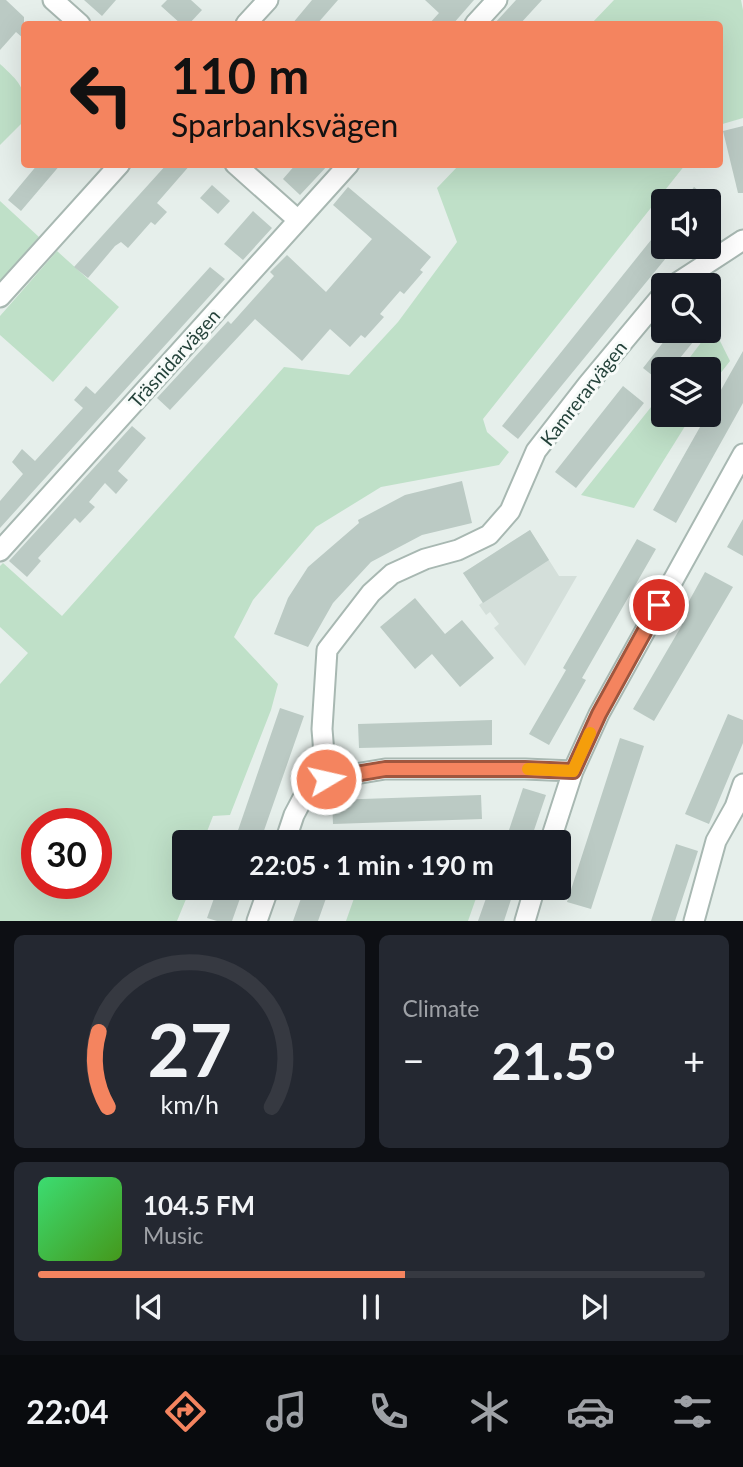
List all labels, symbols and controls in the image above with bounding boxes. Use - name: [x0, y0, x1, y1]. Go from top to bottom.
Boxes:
- text: 110 m: [171, 46, 309, 104]
- icon: left: [56, 49, 147, 140]
- text: Sparbanksvägen: [171, 105, 398, 144]
- map controls: [651, 189, 721, 427]
- button: sound: [651, 189, 721, 259]
- button: search: [651, 273, 721, 343]
- street label: Träsnidarvägen: [124, 304, 224, 412]
- street label: Kamrerarvägen: [535, 336, 631, 450]
- button: layers: [651, 357, 721, 427]
- pin: [629, 575, 689, 635]
- icon: arrive: [640, 586, 678, 624]
- position arrow: [289, 742, 363, 816]
- speed limit sign: 30: [21, 808, 112, 899]
- text: 22:05 · 1 min · 190 m: [249, 849, 494, 881]
- text: Climate: [403, 994, 479, 1022]
- text: 27: [147, 1006, 231, 1094]
- text: 21.5°: [492, 1029, 616, 1091]
- text: −: [403, 1037, 425, 1083]
- text: +: [683, 1037, 705, 1083]
- text: km/h: [160, 1089, 219, 1119]
- text: 104.5 FM: [143, 1189, 255, 1221]
- text: Music: [143, 1221, 203, 1249]
- icon: previous: [130, 1288, 168, 1326]
- icon: pause: [352, 1288, 390, 1326]
- icon: next: [575, 1288, 613, 1326]
- icon: directions: [161, 1387, 210, 1436]
- icon: music: [262, 1387, 311, 1436]
- icon: phone: [364, 1387, 413, 1436]
- icon: climate: [465, 1387, 514, 1436]
- icon: car: [566, 1387, 615, 1436]
- icon: filters: [668, 1387, 717, 1436]
- text: 22:04: [26, 1392, 109, 1431]

